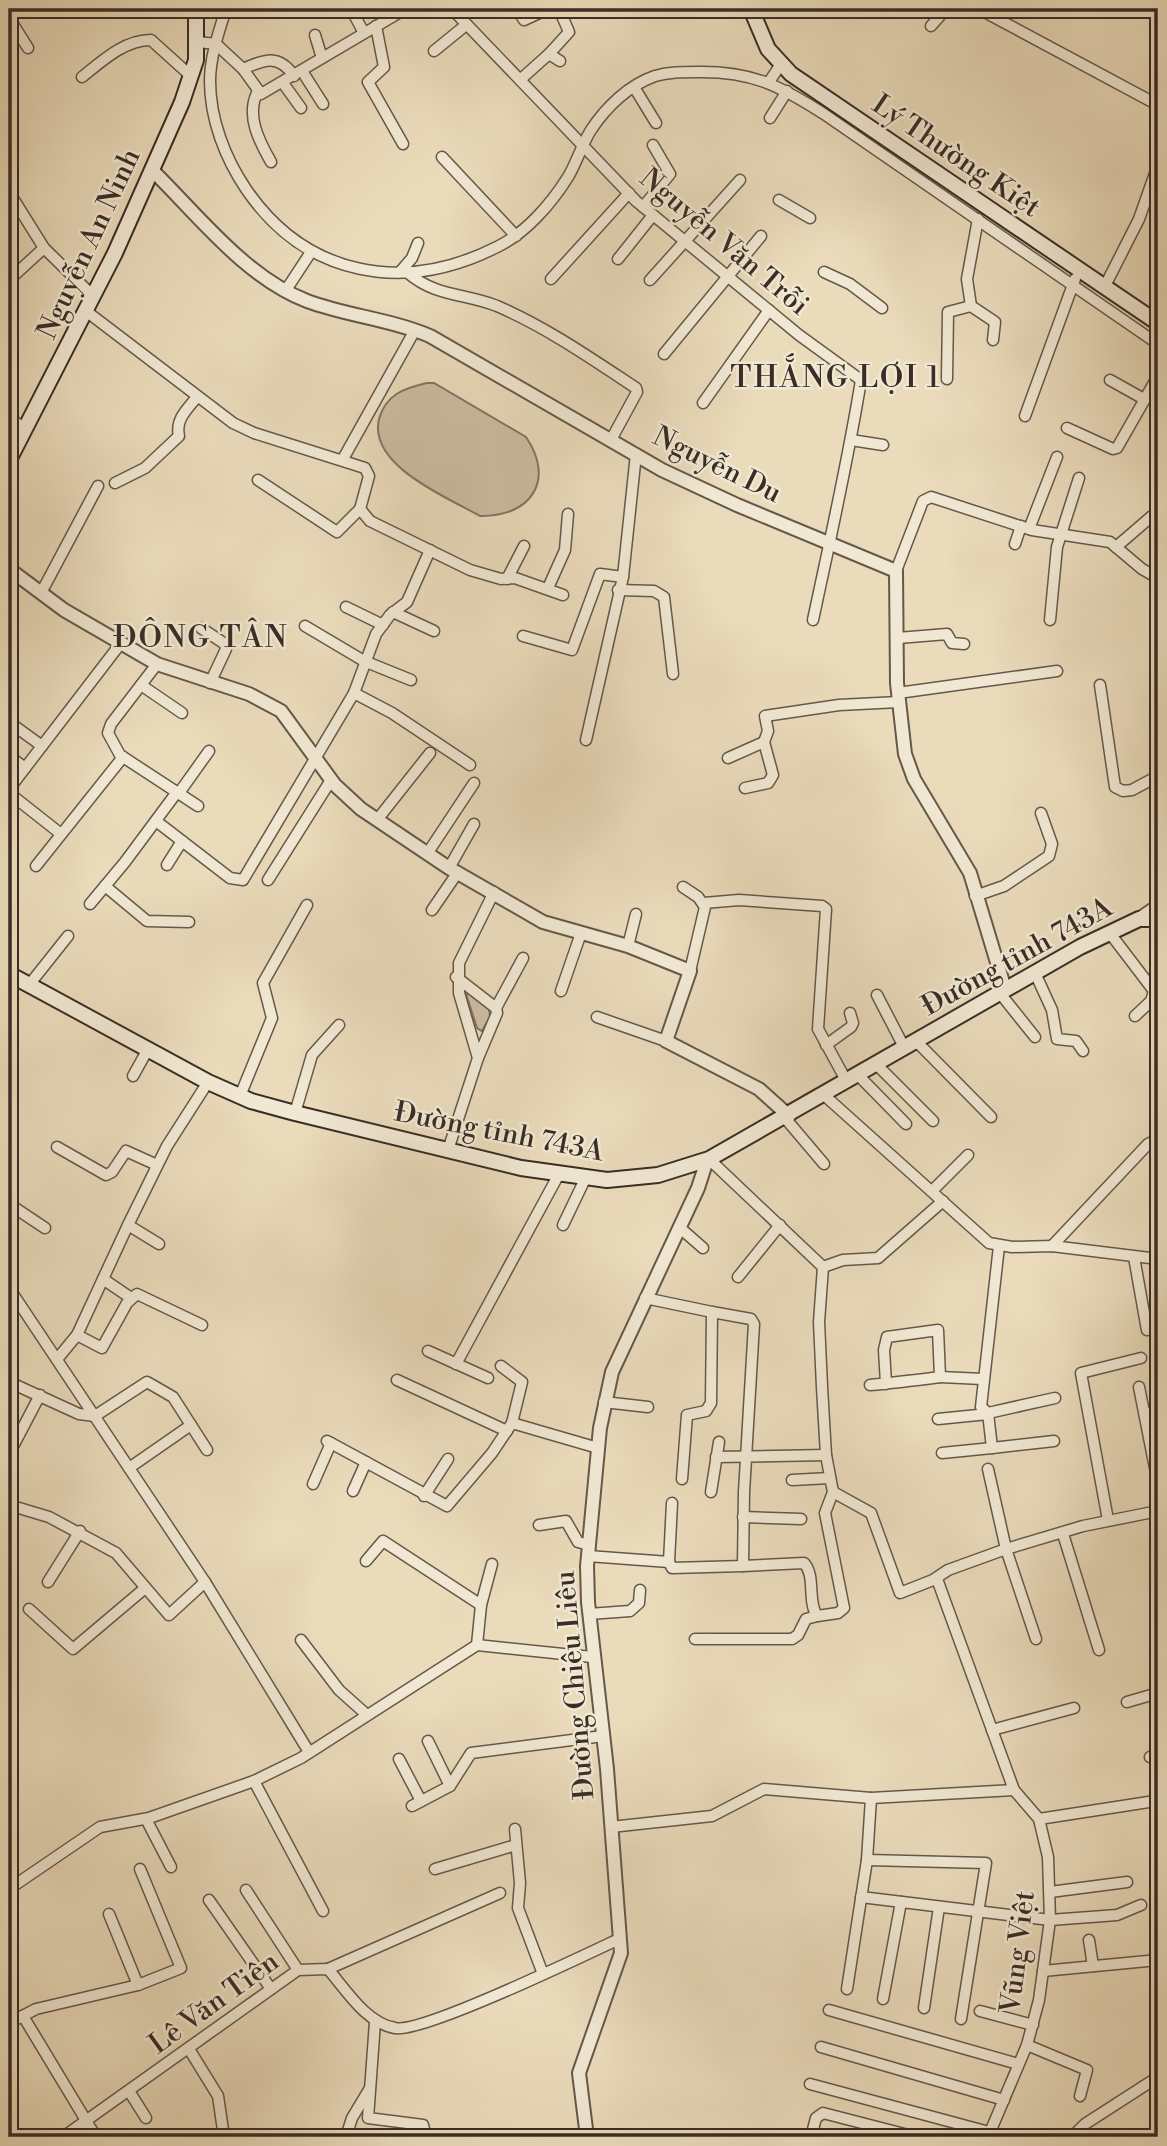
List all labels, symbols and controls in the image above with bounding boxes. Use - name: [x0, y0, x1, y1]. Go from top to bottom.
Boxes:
- street label: Lý Thường Kiệt: [865, 87, 1047, 225]
- street label: Nguyễn An Ninh: [30, 143, 149, 345]
- street label: Nguyễn Văn Trỗi: [632, 161, 816, 323]
- district label: THẮNG LỢI 1: [730, 353, 942, 397]
- street label: Nguyễn Du: [647, 419, 787, 511]
- district label: ĐÔNG TÂN: [113, 617, 289, 657]
- street label: Đường tỉnh 743A: [916, 890, 1119, 1024]
- street label: Đường tỉnh 743A: [391, 1095, 607, 1170]
- street label: Đường Chiêu Liêu: [548, 1569, 602, 1801]
- street label: Vũng Việt: [993, 1889, 1043, 2016]
- street label: Lê Văn Tiên: [142, 1944, 286, 2062]

